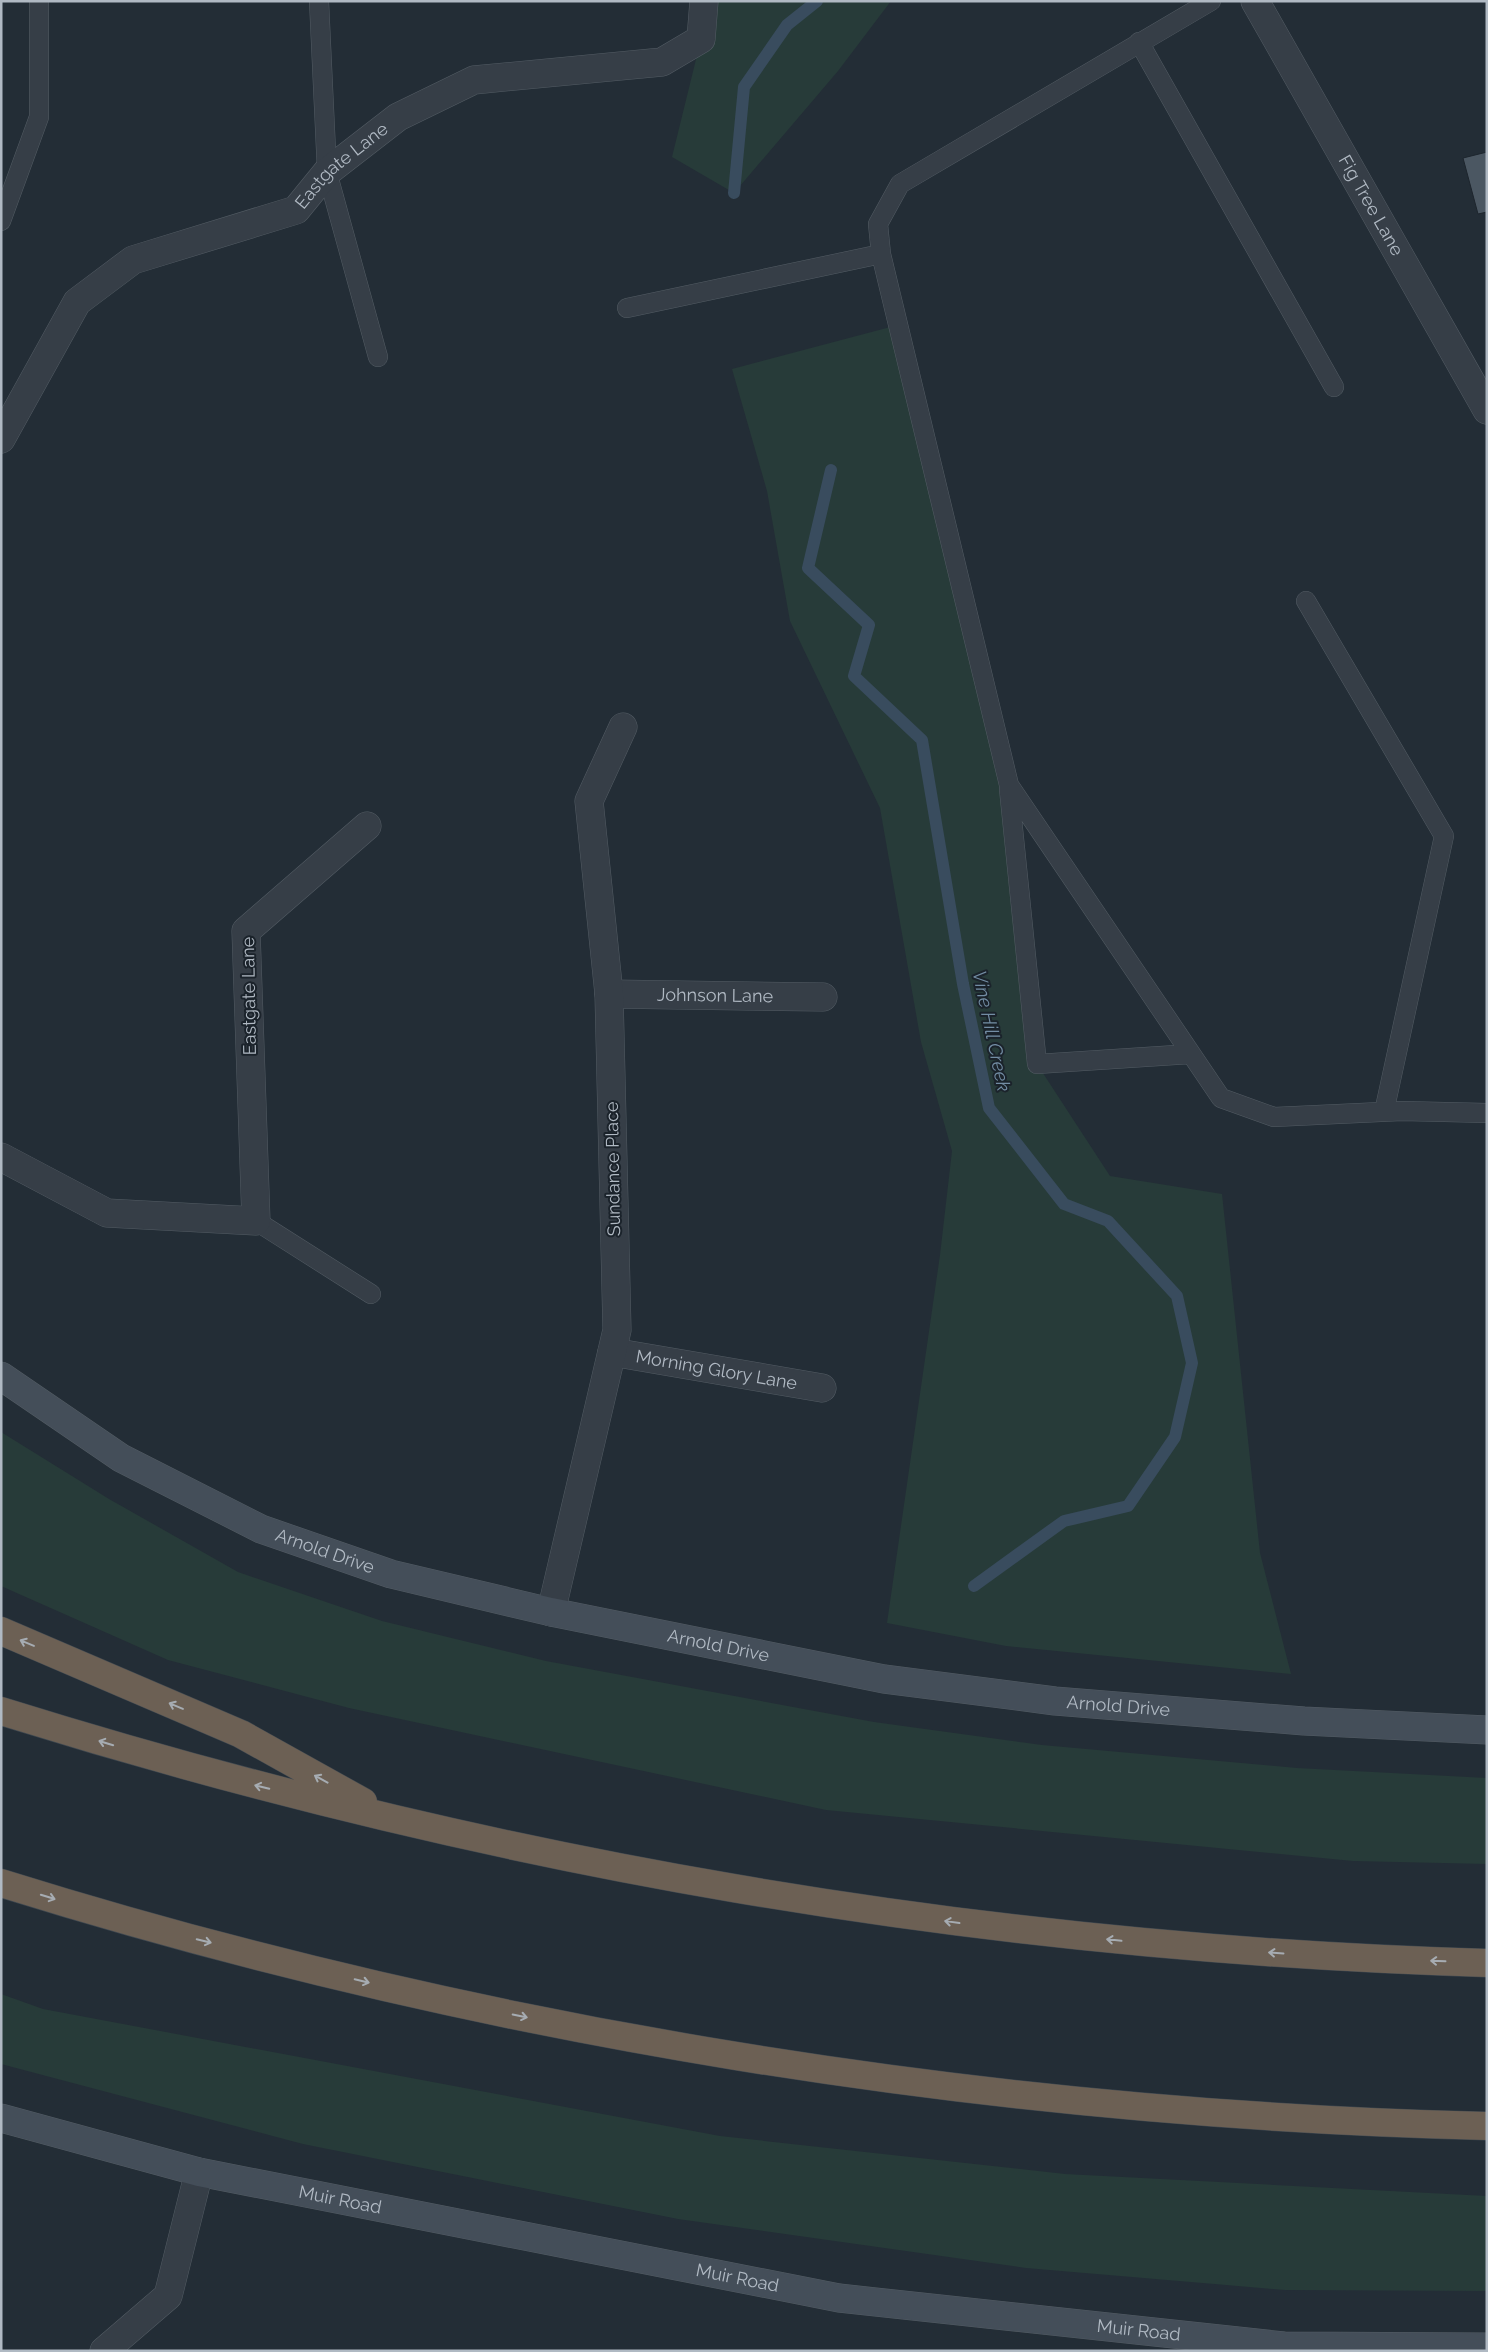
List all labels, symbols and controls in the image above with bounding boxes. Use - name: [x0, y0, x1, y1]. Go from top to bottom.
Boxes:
- street label: Eastgate Lane: [290, 118, 392, 213]
- street label: Fig Tree Lane: [1335, 151, 1408, 260]
- street label: Eastgate Lane: [237, 936, 260, 1055]
- water label: Vine Hill Creek: [968, 969, 1016, 1093]
- street label: Johnson Lane: [657, 984, 774, 1006]
- street label: Sundance Place: [601, 1101, 624, 1237]
- street label: Morning Glory Lane: [634, 1345, 799, 1394]
- street label: Arnold Drive: [273, 1524, 378, 1578]
- street label: Arnold Drive: [666, 1625, 772, 1666]
- one-way arrow: [20, 1637, 35, 1647]
- street label: Arnold Drive: [1066, 1691, 1171, 1720]
- one-way arrow: [169, 1701, 184, 1711]
- one-way arrow: [98, 1738, 114, 1748]
- one-way arrow: [315, 1774, 329, 1784]
- one-way arrow: [255, 1782, 271, 1791]
- one-way arrow: [39, 1893, 55, 1902]
- one-way arrow: [945, 1917, 961, 1927]
- one-way arrow: [1106, 1935, 1122, 1945]
- one-way arrow: [196, 1937, 212, 1946]
- one-way arrow: [1268, 1949, 1284, 1958]
- one-way arrow: [1430, 1957, 1446, 1966]
- one-way arrow: [353, 1977, 369, 1986]
- one-way arrow: [512, 2012, 528, 2021]
- street label: Muir Road: [297, 2181, 383, 2218]
- street label: Muir Road: [694, 2259, 781, 2296]
- street label: Muir Road: [1096, 2315, 1182, 2345]

